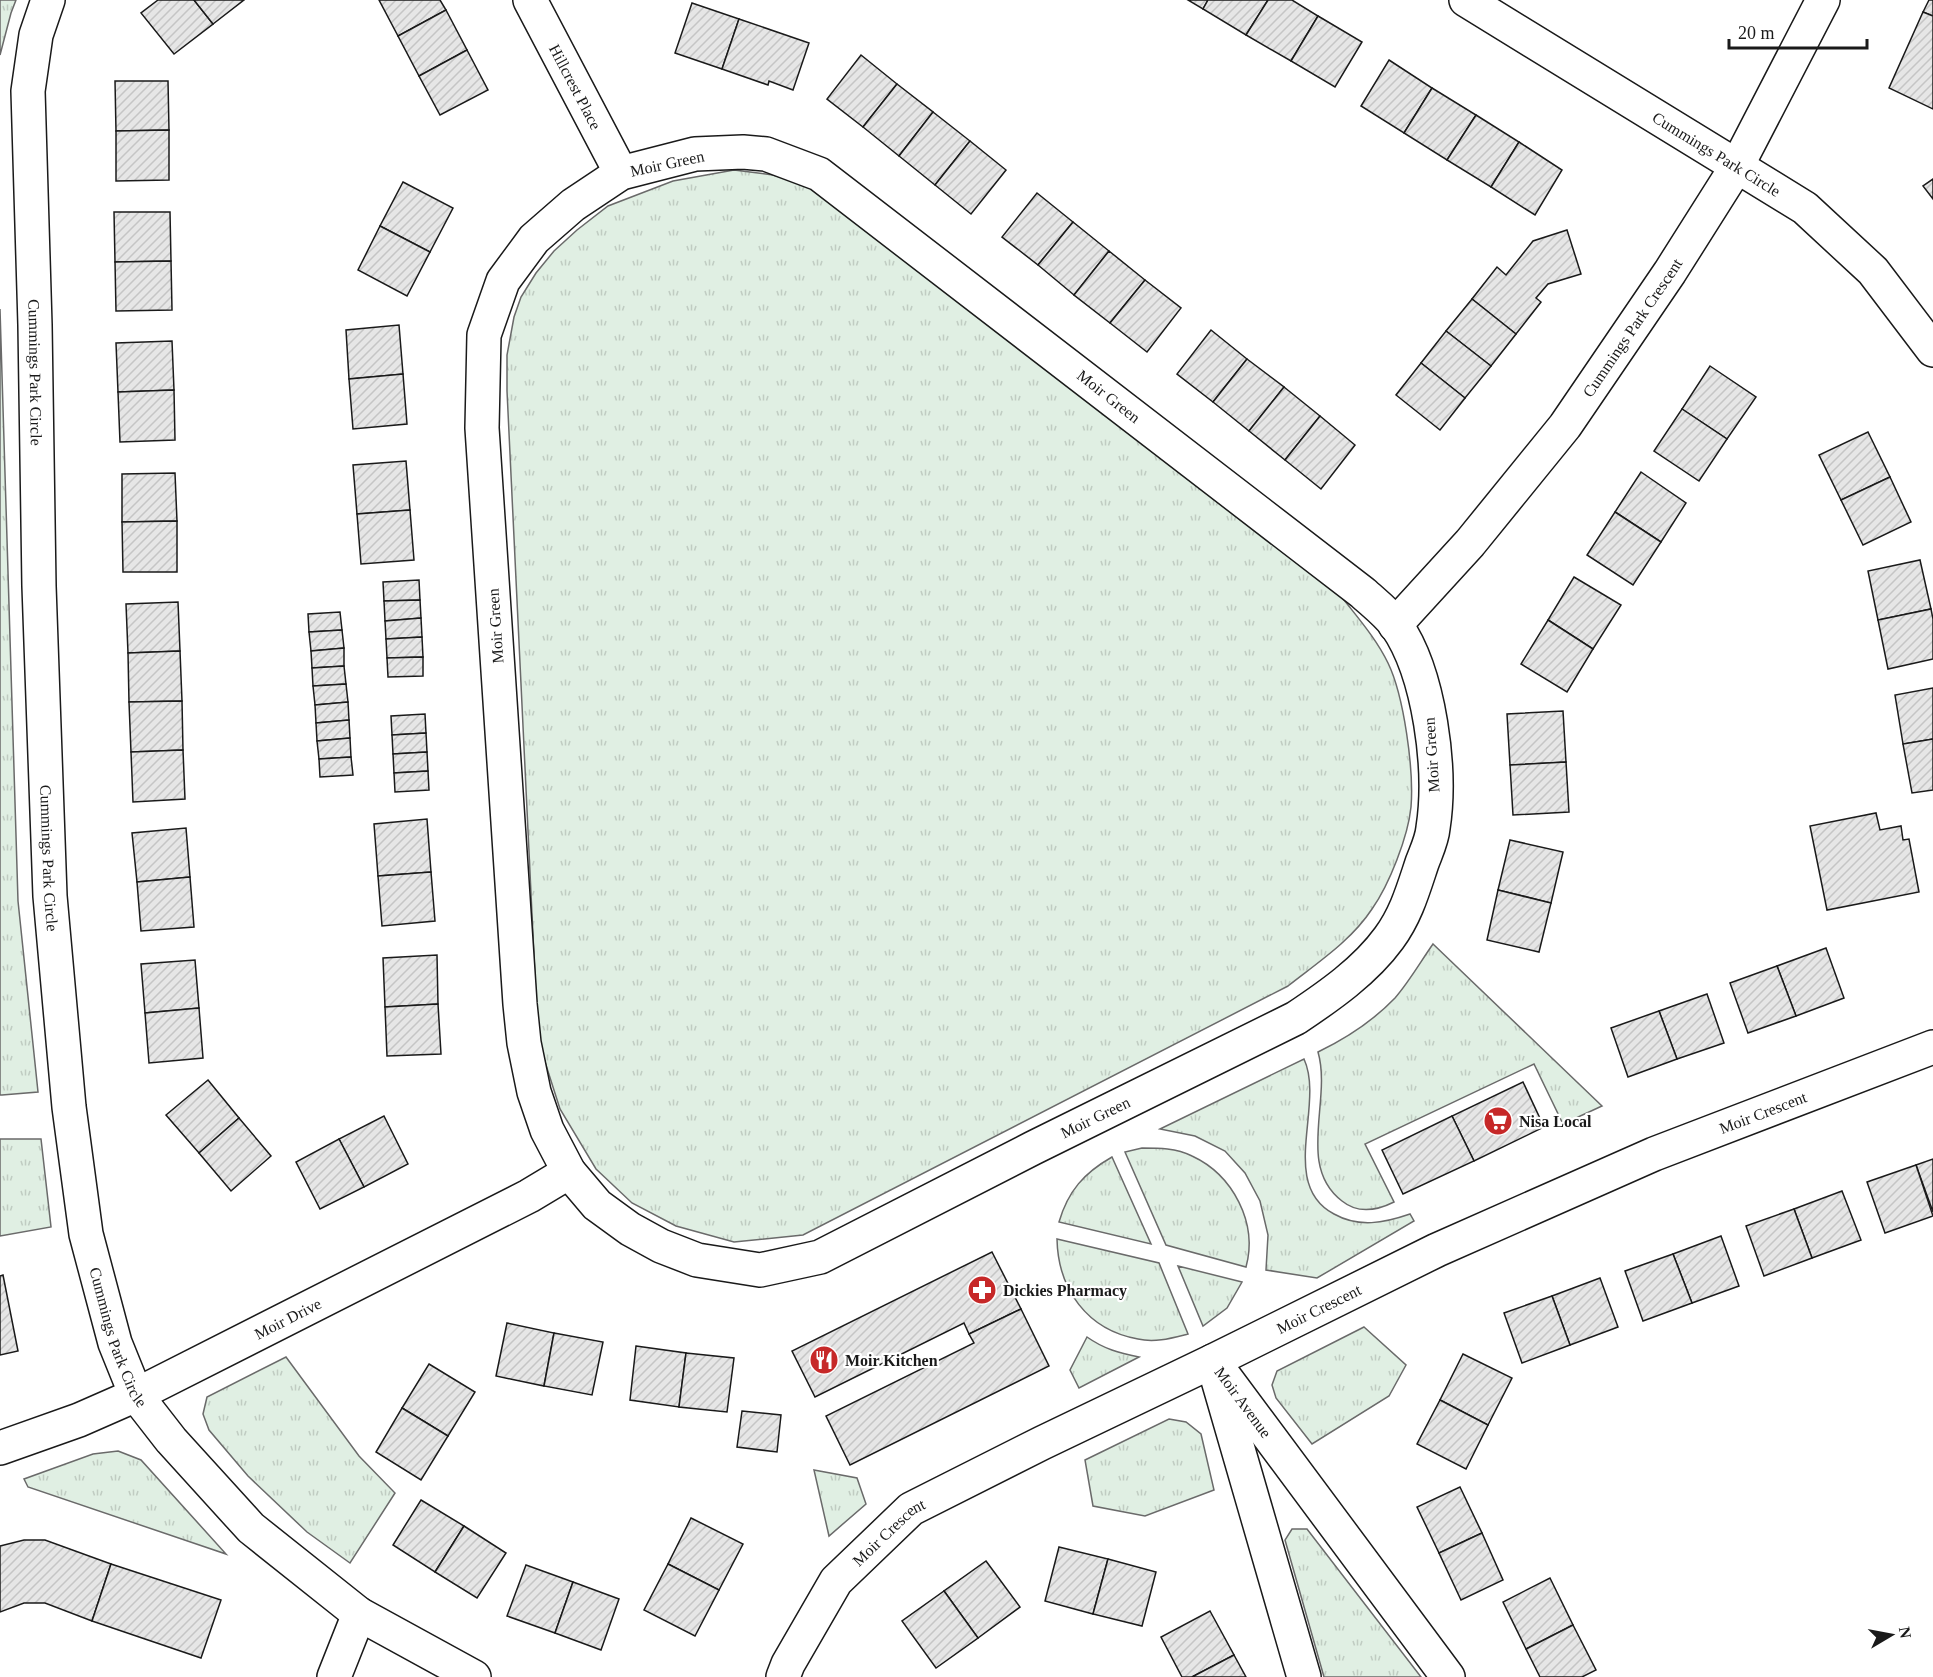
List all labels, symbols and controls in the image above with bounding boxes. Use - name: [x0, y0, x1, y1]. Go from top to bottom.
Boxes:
- scale bar: [1729, 12, 1867, 50]
- text: 20 m: [1738, 23, 1775, 43]
- street label: Hillcrest Place: [546, 41, 605, 132]
- street label: Cummings Park Circle: [1649, 109, 1783, 200]
- street label: Moir Green: [629, 147, 706, 180]
- street label: Cummings Park Crescent: [1579, 255, 1686, 400]
- street label: Cummings Park Circle: [25, 299, 45, 446]
- street label: Moir Green: [1074, 367, 1144, 426]
- street label: Moir Green: [484, 588, 507, 664]
- street label: Moir Green: [1420, 717, 1443, 793]
- street label: Cummings Park Circle: [37, 785, 61, 932]
- street label: Moir Crescent: [1717, 1088, 1810, 1137]
- street label: Moir Green: [1058, 1093, 1133, 1142]
- supermarket icon: Nisa Local: [1482, 1105, 1514, 1137]
- place label: Nisa Local: [1519, 1113, 1592, 1130]
- street label: Cummings Park Circle: [86, 1266, 150, 1410]
- pharmacy icon: Dickies Pharmacy: [966, 1274, 998, 1306]
- street label: Moir Crescent: [1274, 1281, 1364, 1337]
- place label: Dickies Pharmacy: [1003, 1282, 1127, 1300]
- street label: Moir Drive: [252, 1295, 324, 1343]
- restaurant icon: Moir Kitchen: [808, 1344, 840, 1376]
- place label: Moir Kitchen: [845, 1352, 938, 1369]
- street label: Moir Avenue: [1211, 1364, 1275, 1441]
- street label: Moir Crescent: [849, 1495, 928, 1569]
- north arrow: [1861, 1605, 1921, 1665]
- text: N: [1896, 1625, 1915, 1640]

